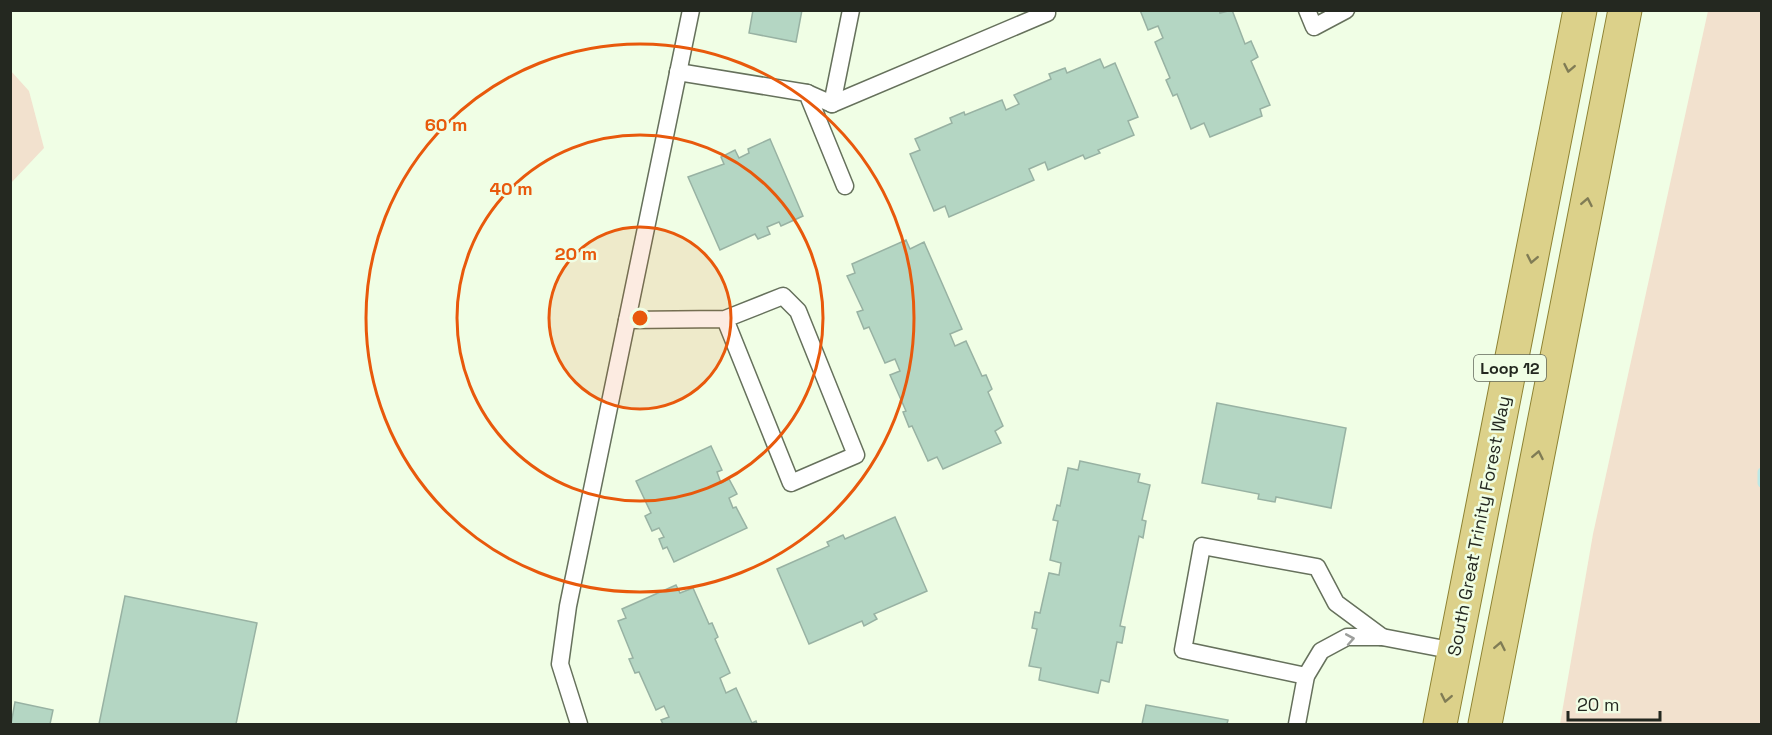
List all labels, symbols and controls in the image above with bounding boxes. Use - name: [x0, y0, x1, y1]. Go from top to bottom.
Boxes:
- one-way arrow: [1563, 63, 1576, 73]
- text: 60 m: [425, 113, 467, 136]
- text: 40 m: [489, 177, 533, 200]
- one-way arrow: [1580, 197, 1593, 207]
- text: 20 m: [555, 242, 597, 265]
- one-way arrow: [1526, 254, 1539, 264]
- centre of rings: [630, 308, 650, 328]
- road number: Loop 12: [1474, 355, 1546, 381]
- street label: South Great Trinity Forest Way: [1442, 394, 1515, 658]
- one-way arrow: [1531, 450, 1544, 460]
- one-way arrow: [1345, 633, 1355, 646]
- one-way arrow: [1493, 642, 1506, 652]
- scale bar: [1568, 684, 1660, 722]
- one-way arrow: [1440, 693, 1453, 703]
- text: 20 m: [1577, 693, 1620, 716]

